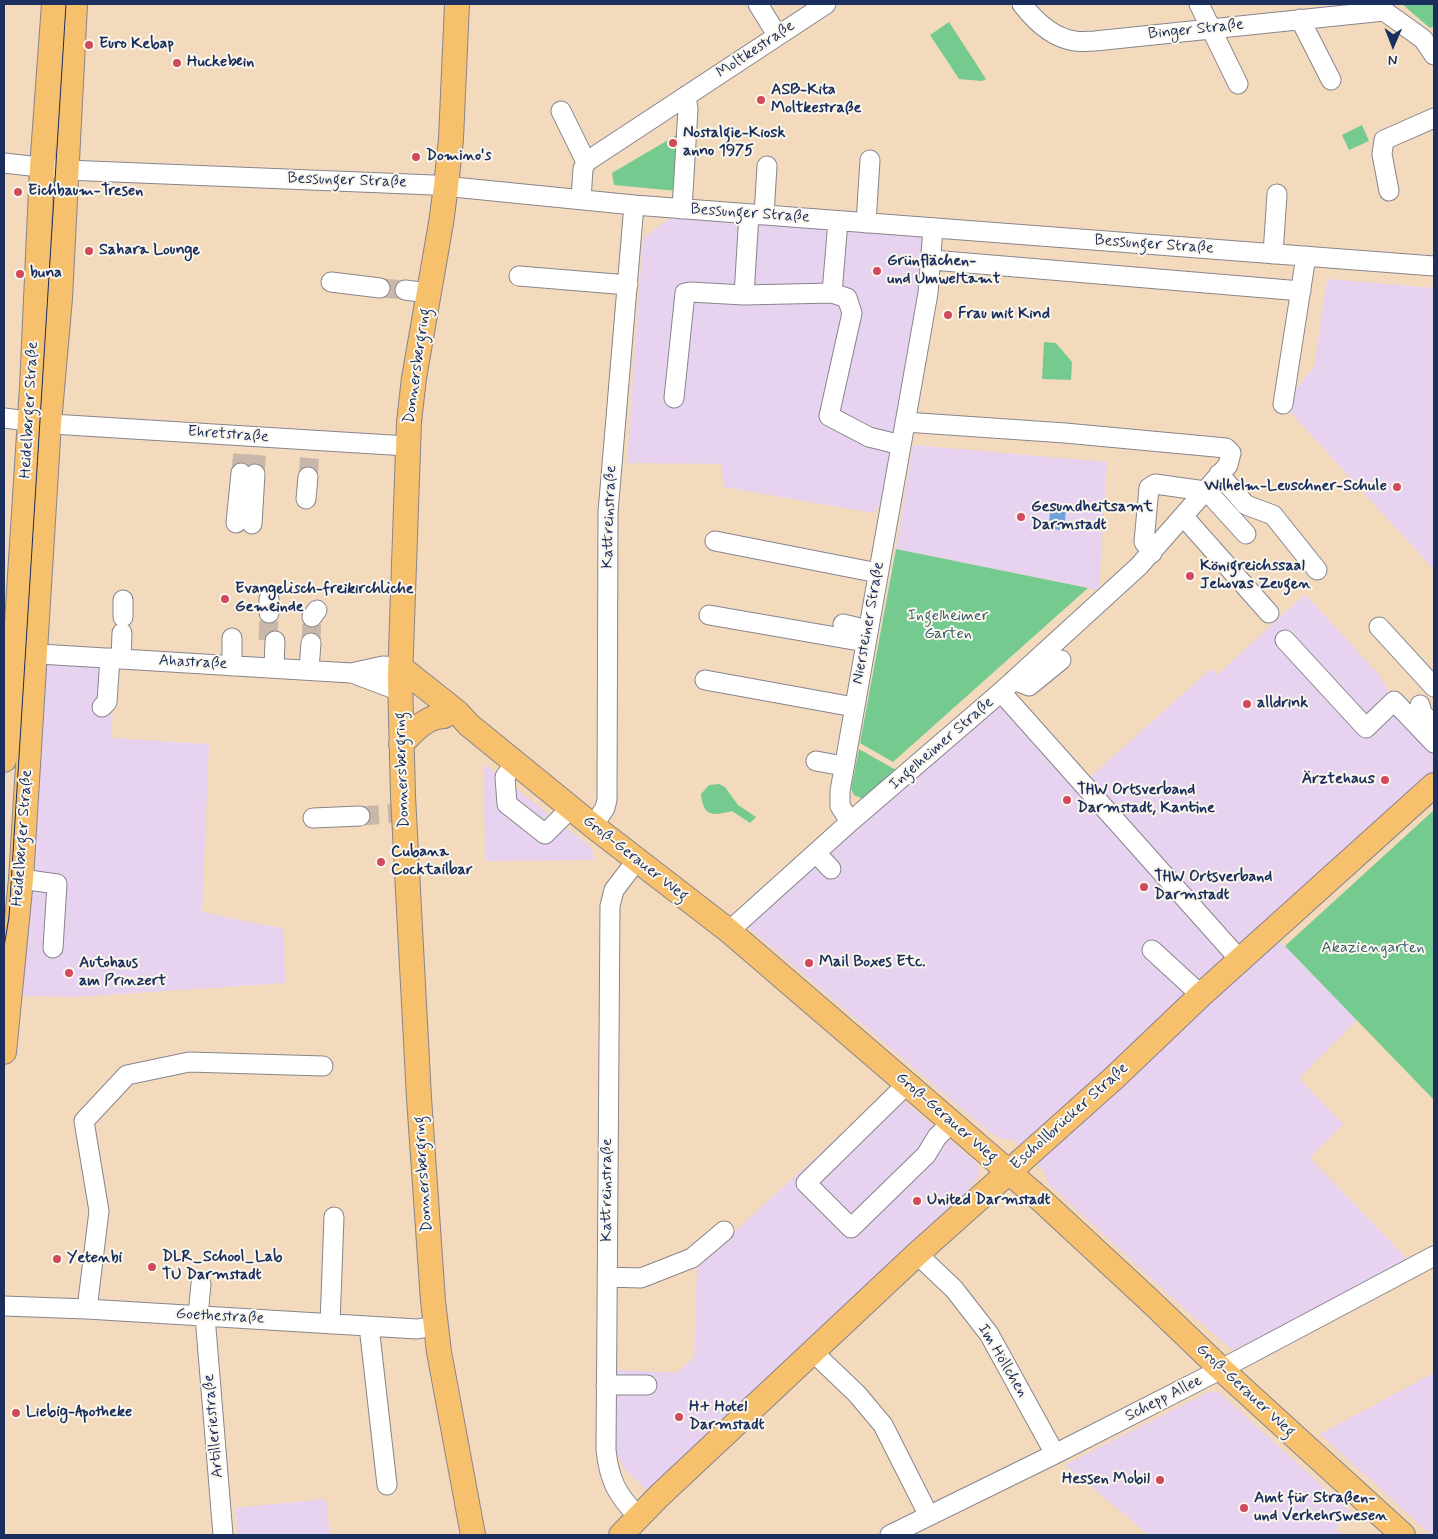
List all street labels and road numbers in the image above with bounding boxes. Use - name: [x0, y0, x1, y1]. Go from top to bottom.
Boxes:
- street label: Binger Straße: [1147, 15, 1245, 45]
- street label: Moltkestraße: [713, 17, 799, 83]
- street label: Bessunger Straße: [287, 169, 407, 193]
- street label: Bessunger Straße: [690, 200, 810, 228]
- street label: Bessunger Straße: [1094, 231, 1214, 259]
- street label: Donnersbergring: [400, 307, 436, 425]
- street label: Heidelberger Straße: [17, 341, 43, 479]
- street label: Ehretstraße: [187, 423, 269, 447]
- street label: Kattreinstraße: [599, 465, 621, 569]
- street label: Niersteiner Straße: [849, 560, 889, 686]
- street label: Ahastraße: [158, 652, 228, 674]
- street label: Ingelheimer Straße: [886, 693, 998, 795]
- street label: Donnersbergring: [391, 712, 415, 828]
- street label: Heidelberger Straße: [9, 769, 37, 907]
- street label: Groß-Gerauer Weg: [578, 812, 692, 906]
- street label: Eschollbrücker Straße: [1007, 1059, 1133, 1175]
- street label: Groß-Gerauer Weg: [891, 1069, 1001, 1167]
- street label: Donnersbergring: [410, 1115, 438, 1233]
- street label: Kattreinstraße: [598, 1138, 618, 1242]
- street label: Goethestraße: [175, 1305, 265, 1329]
- street label: Im Höllchen: [973, 1321, 1031, 1401]
- street label: Groß-Gerauer Weg: [1191, 1340, 1299, 1442]
- street label: Schepp Allee: [1122, 1371, 1206, 1427]
- street label: Artilleriestraße: [200, 1373, 228, 1479]

